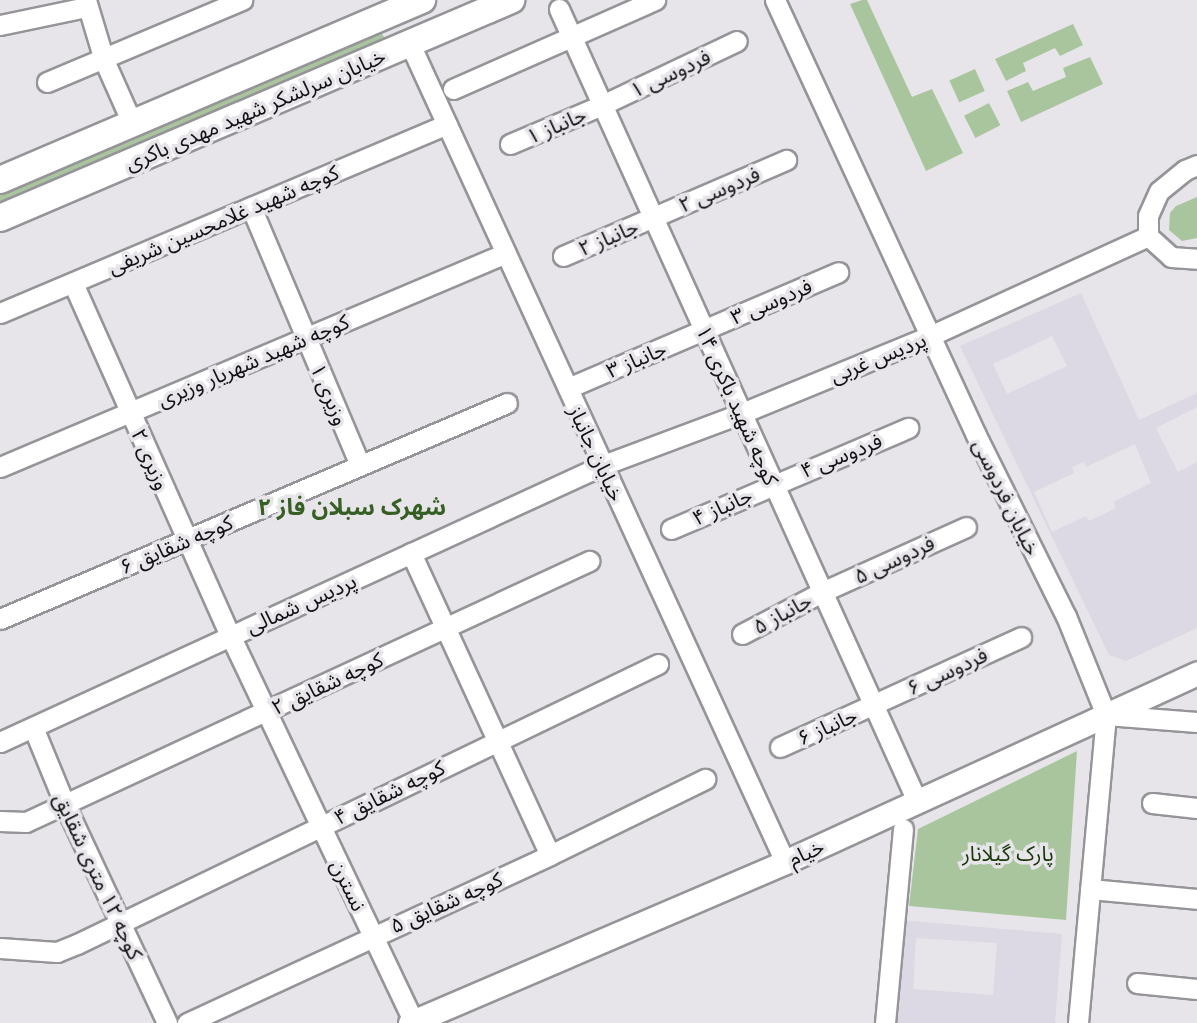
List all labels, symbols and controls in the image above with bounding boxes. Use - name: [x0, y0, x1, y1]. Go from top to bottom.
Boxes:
- street label: خیابان سرلشکر شهید مهدی باکری: [121, 43, 389, 175]
- street label: فردوسی ۱: [626, 43, 714, 103]
- street label: جانباز ۱: [522, 101, 590, 149]
- street label: کوچه شهید غلامحسین شریفی: [104, 159, 342, 279]
- street label: فردوسی ۲: [675, 161, 763, 217]
- street label: جانباز ۲: [574, 213, 642, 261]
- street label: فردوسی ۳: [727, 273, 815, 329]
- street label: کوچه شهید شهریار وزیری: [153, 308, 353, 412]
- street label: کوچه شهید باکری ۱۴: [691, 321, 785, 489]
- street label: پردیس غربی: [826, 326, 930, 388]
- street label: جانباز ۳: [602, 335, 670, 383]
- street label: وزیری ۱: [306, 359, 354, 429]
- street label: خیابان جانباز: [564, 401, 630, 505]
- street label: وزیری ۲: [126, 424, 176, 494]
- street label: فردوسی ۴: [796, 427, 886, 483]
- street label: خیابان فردوسی: [968, 435, 1046, 559]
- street label: جانباز ۴: [688, 482, 756, 530]
- district label: شهرک سبلان فاز ۲: [258, 492, 446, 520]
- street label: کوچه شقایق ۶: [116, 509, 236, 579]
- street label: فردوسی ۵: [850, 529, 938, 589]
- street label: پردیس شمالی: [242, 567, 360, 639]
- street label: جانباز ۵: [748, 587, 816, 639]
- street label: فردوسی ۶: [903, 641, 991, 701]
- street label: کوچه شقایق ۲: [267, 646, 387, 720]
- street label: جانباز ۶: [793, 702, 861, 750]
- street label: کوچه شقایق ۴: [329, 754, 449, 830]
- street label: کوچه ۱۲ متری شقایق: [49, 789, 149, 963]
- street label: خیام: [784, 833, 828, 871]
- park label: پارک گیلانار: [962, 840, 1054, 866]
- street label: نسترن: [326, 855, 372, 915]
- street label: کوچه شقایق ۵: [386, 866, 506, 938]

